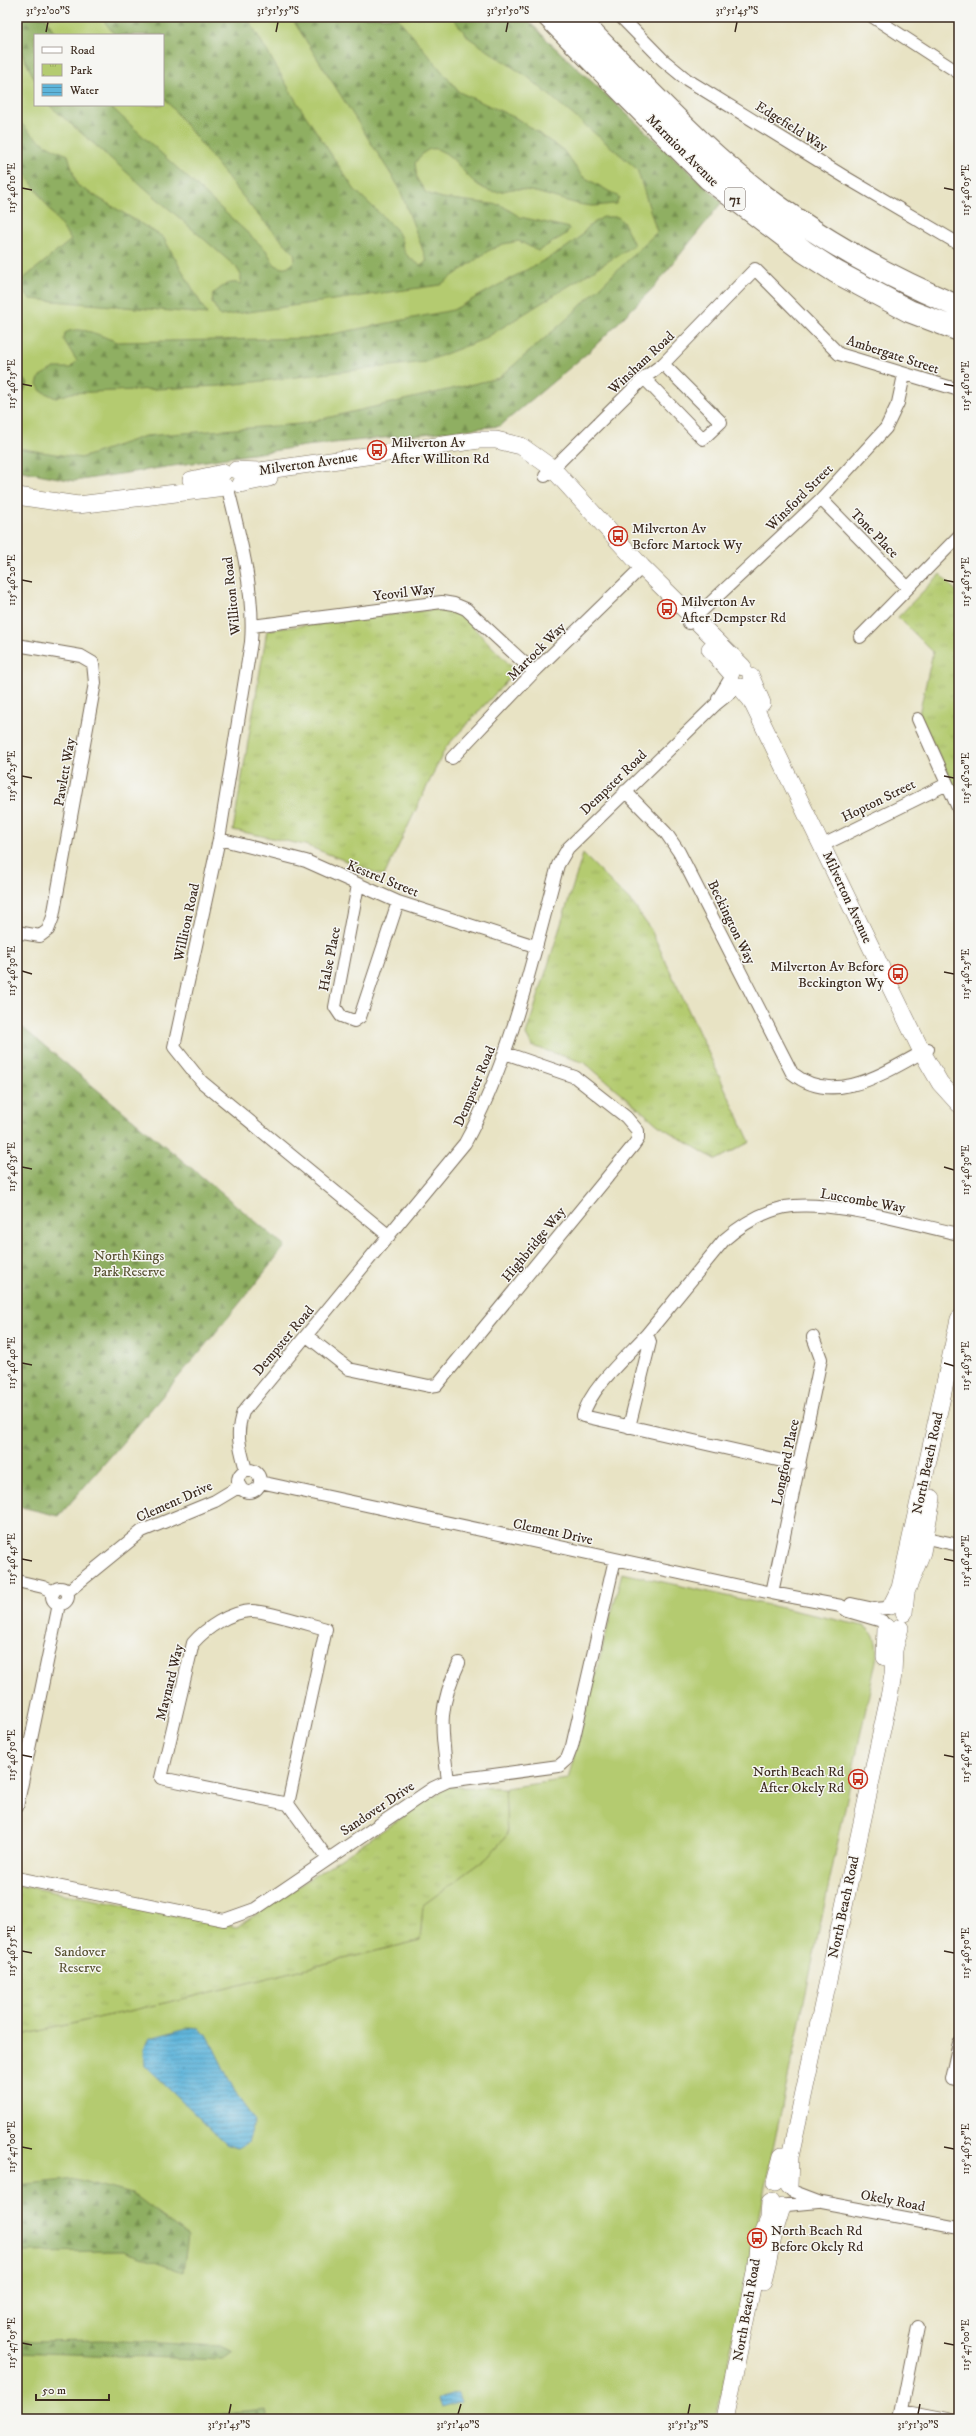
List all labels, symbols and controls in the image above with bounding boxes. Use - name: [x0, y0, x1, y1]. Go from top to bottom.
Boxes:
- text: 31°52'00"S: [26, 5, 70, 17]
- text: 31°51'55"S: [257, 5, 299, 17]
- text: 31°51'50"S: [487, 5, 529, 17]
- text: 31°51'45"S: [716, 5, 758, 17]
- legend: [34, 34, 164, 106]
- text: Road: [70, 43, 95, 58]
- text: Park: [70, 63, 92, 78]
- text: Water: [69, 83, 99, 98]
- street label: Edgefield Way: [752, 98, 831, 156]
- street label: Marmion Avenue: [642, 111, 723, 191]
- text: 115°46'10"E: [6, 163, 18, 213]
- text: 115°46'05"E: [960, 164, 972, 216]
- road number: 71: [725, 188, 745, 210]
- street label: Winsham Road: [604, 327, 679, 399]
- street label: Ambergate Street: [844, 332, 942, 379]
- text: 115°46'15"E: [6, 359, 18, 409]
- text: 115°46'10"E: [960, 361, 972, 411]
- place label: Milverton Av After Williton Rd: [391, 434, 489, 468]
- bus stop icon: Milverton Av After Williton Rd: [366, 439, 388, 461]
- street label: Milverton Avenue: [258, 448, 359, 480]
- street label: Winsford Street: [762, 460, 837, 536]
- street label: Tone Place: [846, 505, 902, 562]
- place label: Milverton Av Before Martock Wy: [632, 520, 743, 554]
- bus stop icon: Milverton Av Before Martock Wy: [607, 525, 629, 547]
- text: 115°46'20"E: [6, 554, 18, 606]
- street label: Williton Road: [219, 556, 245, 637]
- text: 115°46'15"E: [960, 557, 972, 607]
- street label: Yeovil Way: [372, 580, 436, 606]
- place label: Milverton Av After Dempster Rd: [681, 593, 786, 627]
- bus stop icon: Milverton Av After Dempster Rd: [656, 598, 678, 620]
- street label: Martock Way: [504, 618, 570, 685]
- street label: Pawlett Way: [50, 736, 80, 808]
- street label: Dempster Road: [577, 746, 651, 819]
- text: 115°46'25"E: [6, 751, 18, 801]
- text: 115°46'20"E: [960, 752, 972, 804]
- street label: Hopton Street: [838, 775, 919, 827]
- street label: Milverton Avenue: [818, 848, 876, 947]
- street label: Kestrel Street: [344, 856, 422, 902]
- street label: Beckington Way: [703, 877, 759, 968]
- street label: Williton Road: [170, 882, 204, 964]
- street label: Halse Place: [315, 925, 345, 993]
- text: 115°46'30"E: [6, 946, 18, 996]
- text: 115°46'25"E: [960, 949, 972, 999]
- place label: Milverton Av Before Beckington Wy: [770, 958, 884, 992]
- bus stop icon: Milverton Av Before Beckington Wy: [887, 963, 909, 985]
- street label: Dempster Road: [450, 1043, 500, 1129]
- text: 115°46'35"E: [6, 1142, 18, 1192]
- text: 115°46'30"E: [960, 1145, 972, 1195]
- street label: Luccombe Way: [819, 1185, 907, 1217]
- street label: Highbridge Way: [498, 1203, 570, 1286]
- park label: North Kings Park Reserve: [93, 1247, 165, 1281]
- street label: Dempster Road: [249, 1302, 318, 1379]
- text: 115°46'40"E: [6, 1337, 18, 1389]
- text: 115°46'35"E: [960, 1341, 972, 1391]
- street label: North Beach Road: [908, 1410, 948, 1516]
- street label: Longford Place: [768, 1417, 804, 1507]
- street label: Clement Drive: [134, 1477, 215, 1527]
- street label: Clement Drive: [511, 1515, 595, 1549]
- text: 115°46'45"E: [6, 1533, 18, 1585]
- text: 115°46'40"E: [960, 1535, 972, 1587]
- street label: Maynard Way: [152, 1642, 188, 1722]
- text: 115°46'50"E: [6, 1729, 18, 1781]
- text: 115°46'45"E: [960, 1731, 972, 1783]
- place label: North Beach Rd After Okely Rd: [753, 1763, 844, 1797]
- bus stop icon: North Beach Rd After Okely Rd: [847, 1768, 869, 1790]
- street label: Sandover Drive: [337, 1777, 418, 1840]
- street label: North Beach Road: [824, 1854, 864, 1960]
- text: 115°46'55"E: [6, 1926, 18, 1976]
- text: 115°46'50"E: [960, 1927, 972, 1979]
- park label: Sandover Reserve: [54, 1943, 107, 1977]
- text: 115°47'00"E: [6, 2121, 18, 2173]
- text: 115°46'55"E: [960, 2124, 972, 2174]
- street label: Okely Road: [859, 2186, 926, 2216]
- place label: North Beach Rd Before Okely Rd: [771, 2222, 863, 2256]
- bus stop icon: North Beach Rd Before Okely Rd: [746, 2227, 768, 2249]
- street label: North Beach Road: [729, 2257, 765, 2363]
- text: 115°47'05"E: [6, 2317, 18, 2369]
- text: 115°47'00"E: [960, 2319, 972, 2371]
- scale bar: [36, 2376, 109, 2402]
- text: 50 m: [42, 2383, 66, 2398]
- text: 31°51'45"S: [208, 2419, 250, 2431]
- text: 31°51'40"S: [436, 2419, 480, 2431]
- text: 31°51'35"S: [668, 2419, 708, 2431]
- text: 31°51'30"S: [897, 2419, 939, 2431]

